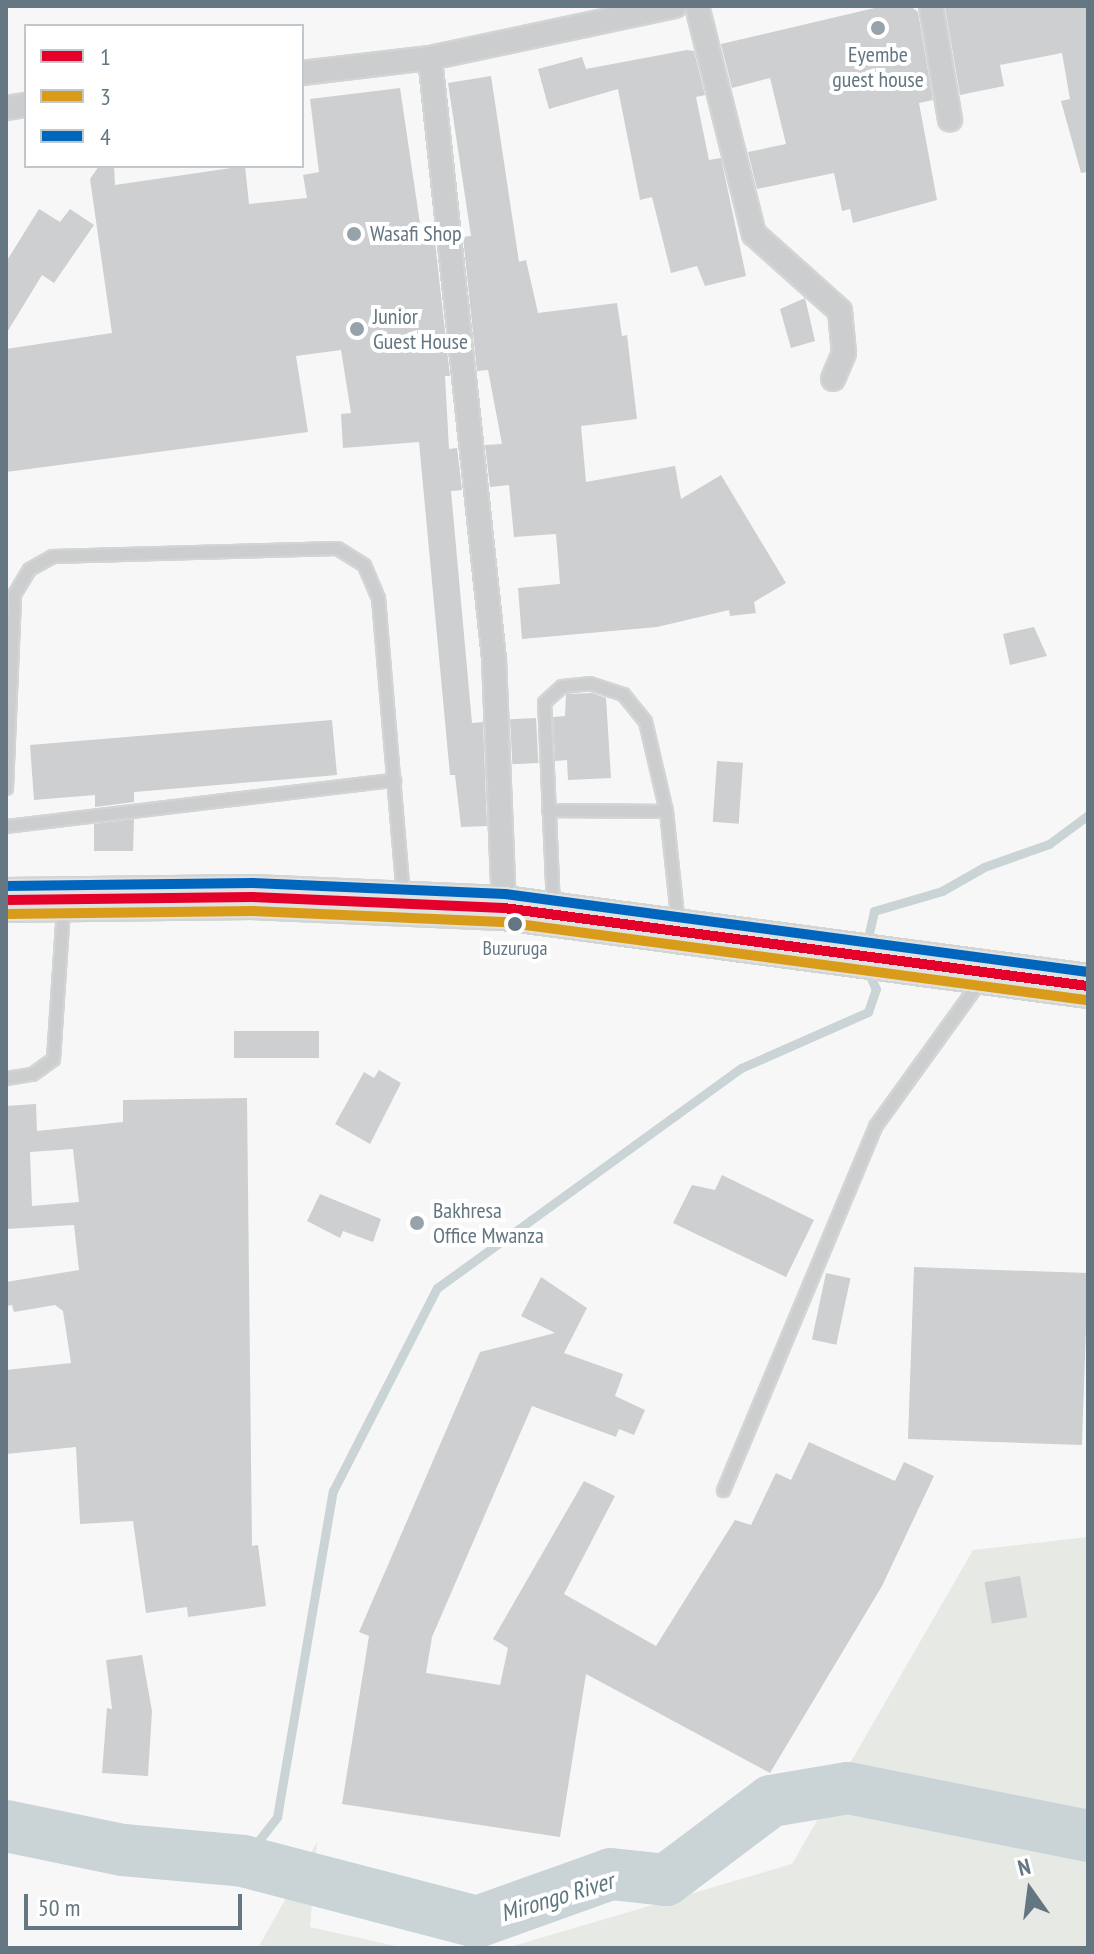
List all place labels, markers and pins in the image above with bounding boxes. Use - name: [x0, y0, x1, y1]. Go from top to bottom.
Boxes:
- marker: Eyembe guest house: [869, 19, 887, 37]
- place label: Eyembe guest house: [832, 41, 924, 92]
- place label: Wasafi Shop: [370, 221, 462, 247]
- marker: Wasafi Shop: [345, 225, 363, 243]
- place label: Junior Guest House: [373, 303, 468, 354]
- marker: Junior Guest House: [348, 320, 366, 338]
- marker: Buzuruga: [507, 916, 523, 932]
- place label: Buzuruga: [483, 936, 547, 960]
- place label: Bakhresa Office Mwanza: [433, 1197, 544, 1248]
- marker: Bakhresa Office Mwanza: [408, 1214, 426, 1232]

